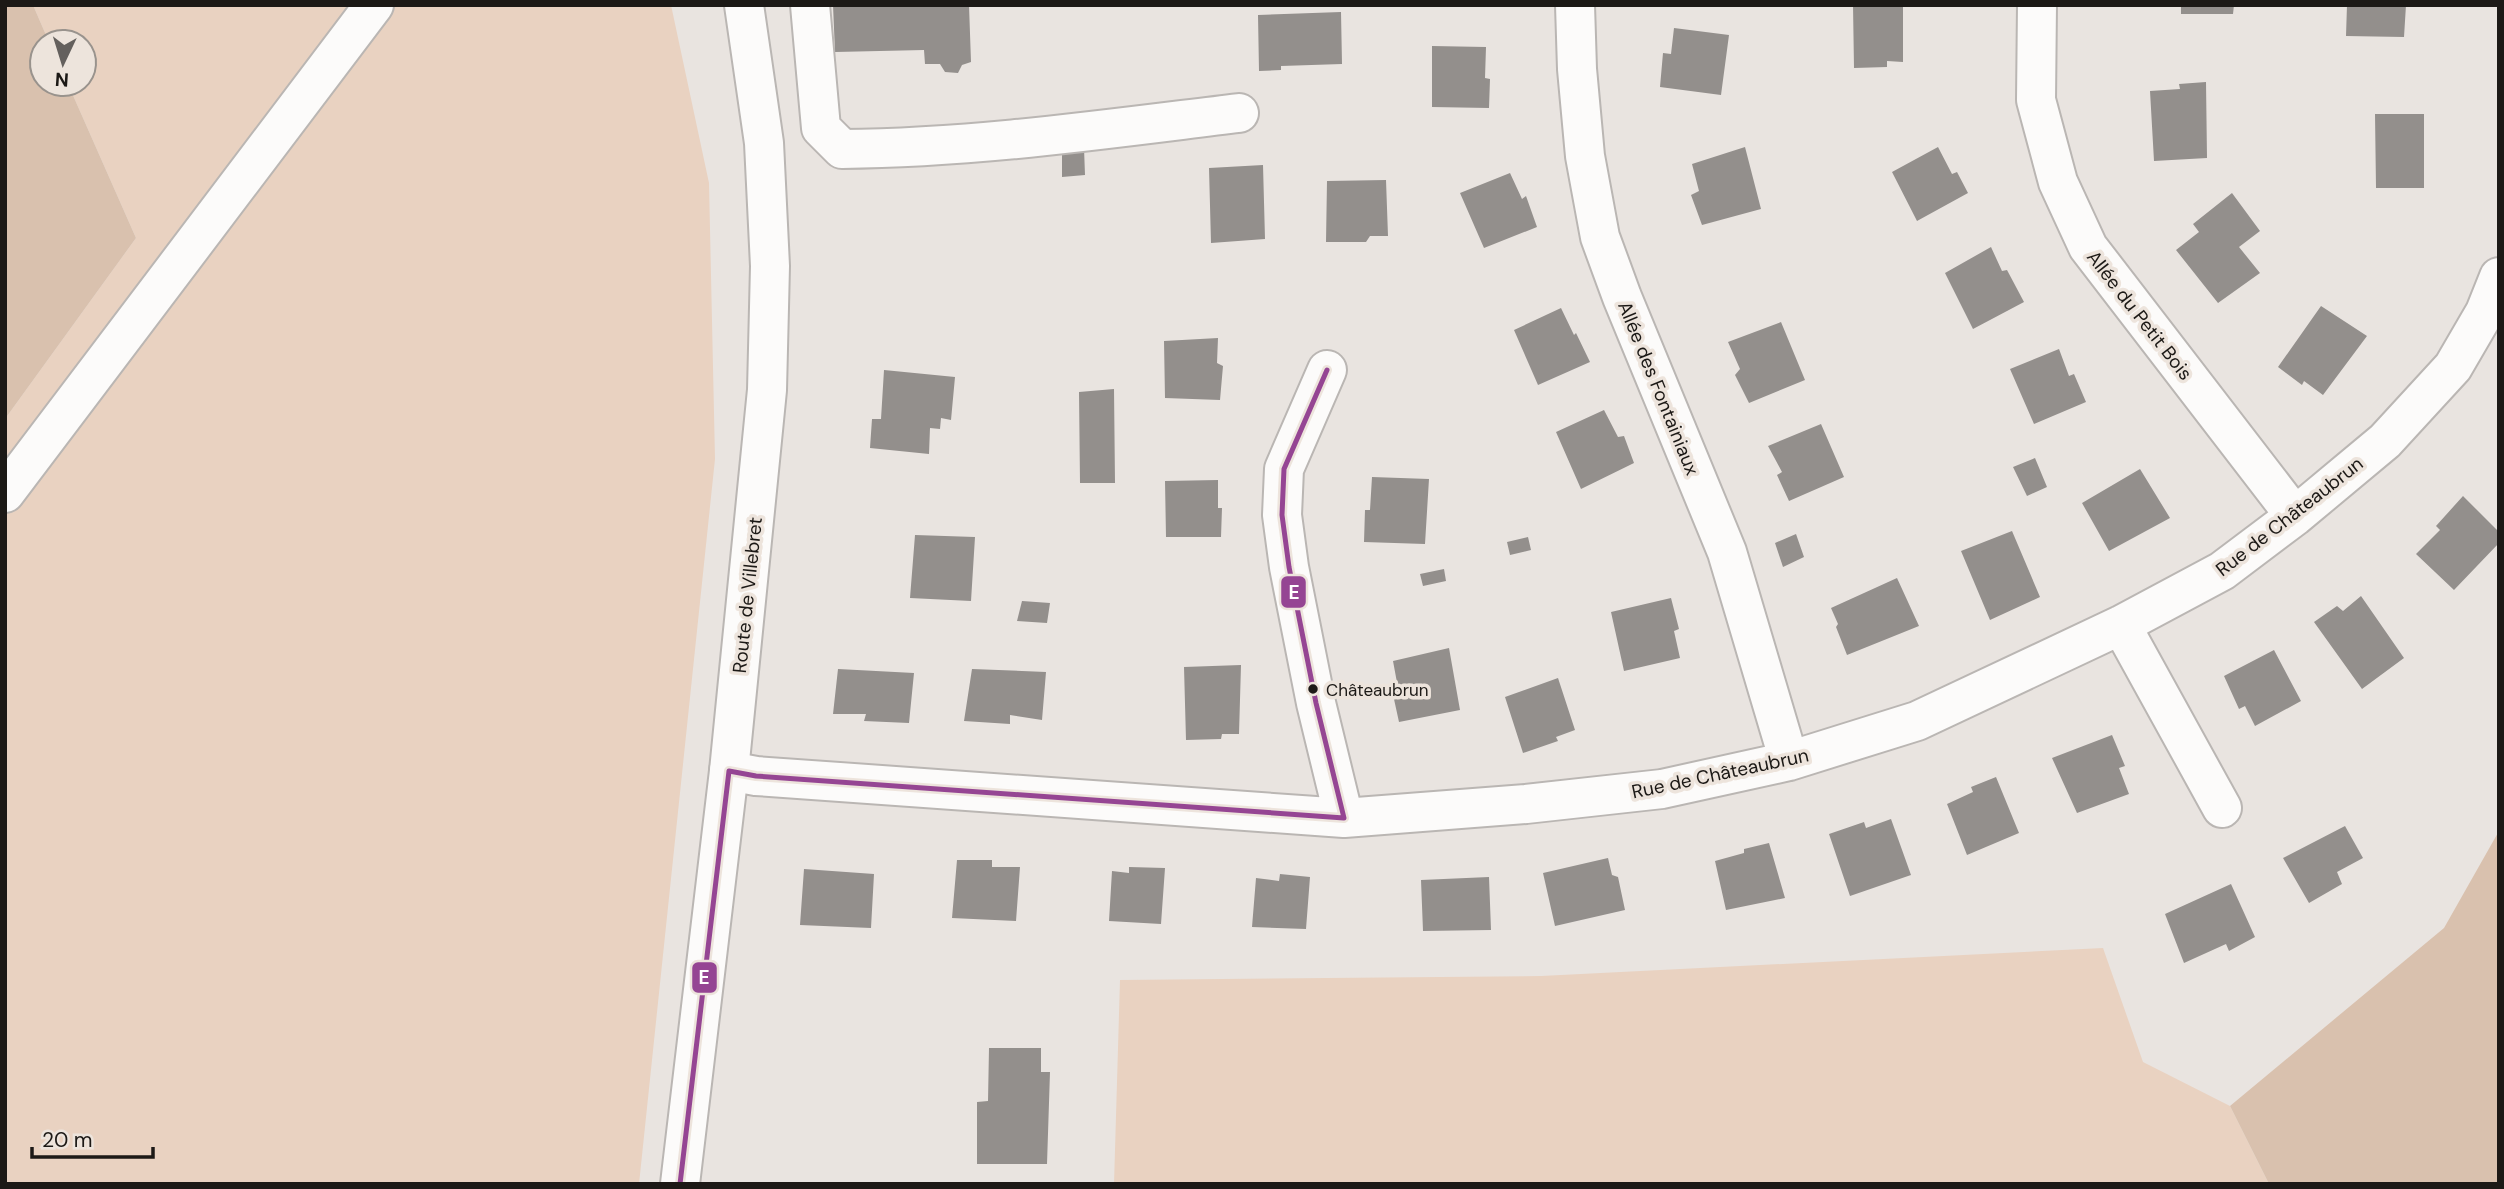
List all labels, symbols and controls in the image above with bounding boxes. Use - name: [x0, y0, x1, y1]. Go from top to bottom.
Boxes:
- north arrow: [28, 28, 98, 98]
- text: N: [54, 67, 70, 92]
- street label: Allée du Petit Bois: [2081, 245, 2198, 385]
- street label: Allée des Fontainiaux: [1612, 298, 1705, 479]
- street label: Rue de Châteaubrun: [2211, 451, 2368, 582]
- street label: Route de Villebret: [727, 516, 768, 674]
- line badge: E: [1280, 575, 1307, 609]
- text: E: [1288, 580, 1300, 605]
- place label: Châteaubrun: [1326, 679, 1428, 701]
- marker: Châteaubrun: [1306, 682, 1320, 696]
- street label: Rue de Châteaubrun: [1629, 743, 1811, 804]
- line badge: E: [691, 961, 718, 994]
- text: E: [698, 965, 710, 990]
- scale bar: [32, 1116, 152, 1160]
- text: 20 m: [42, 1126, 93, 1154]

